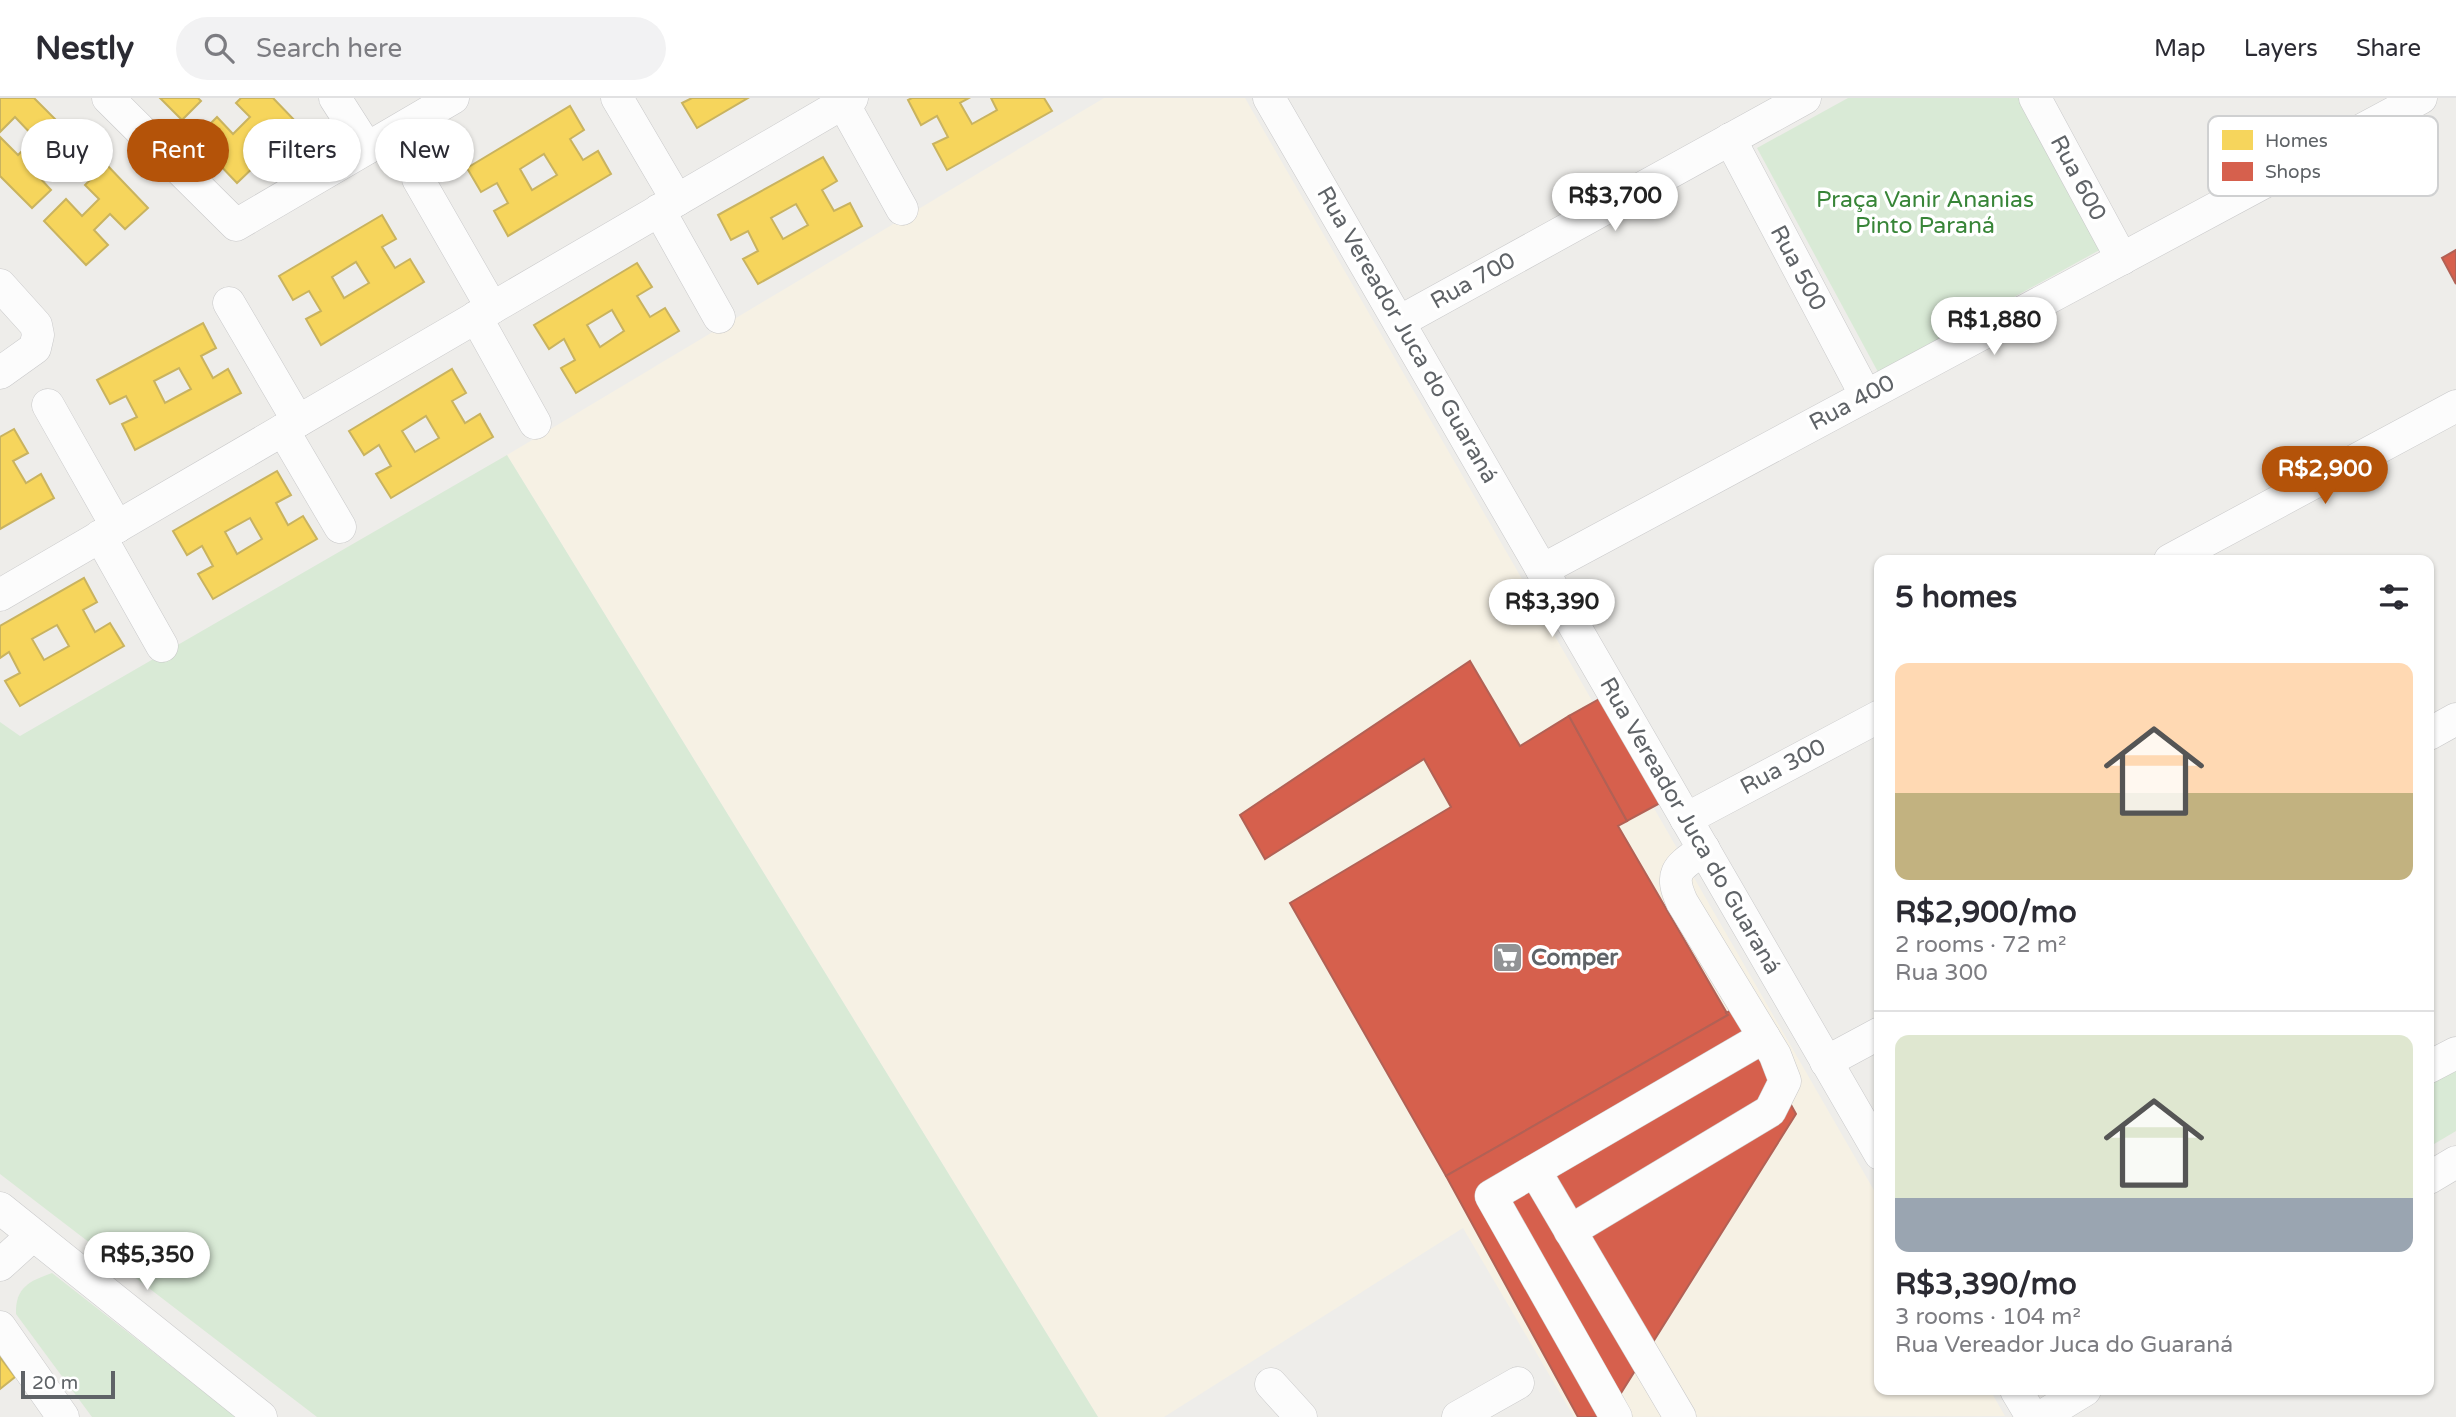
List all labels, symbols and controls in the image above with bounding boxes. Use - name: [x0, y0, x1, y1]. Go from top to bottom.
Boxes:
- search box: [176, 17, 666, 80]
- text: Nestly: [35, 29, 134, 68]
- icon: search: [200, 29, 238, 67]
- text: Search here: [256, 33, 402, 64]
- text: Map: [2154, 34, 2206, 63]
- text: Layers: [2244, 34, 2318, 63]
- text: Share: [2356, 34, 2421, 63]
- legend: [2208, 116, 2438, 196]
- chip: Buy: [21, 119, 113, 182]
- chip: Rent: [127, 119, 229, 182]
- chip: Filters: [243, 119, 361, 182]
- chip: New: [375, 119, 474, 182]
- text: Homes: [2265, 130, 2328, 152]
- street label: Rua 600: [2044, 131, 2112, 225]
- text: Shops: [2265, 161, 2321, 183]
- pin: R$3,700: [1550, 174, 1680, 233]
- street label: Rua Vereador Juca do Guaraná: [1310, 182, 1504, 488]
- text: R$3,700: [1568, 182, 1662, 210]
- park label: Praça Vanir Ananias Pinto Paraná: [1816, 186, 2034, 240]
- street label: Rua 500: [1764, 221, 1832, 315]
- street label: Rua 700: [1426, 246, 1520, 316]
- pin: R$1,880: [1929, 298, 2059, 357]
- text: R$1,880: [1947, 306, 2041, 334]
- street label: Rua 400: [1805, 369, 1899, 437]
- pin: R$2,900: [2260, 446, 2390, 506]
- text: R$2,900: [2278, 455, 2372, 483]
- icon: filters: [2375, 578, 2413, 616]
- text: 5 homes: [1895, 579, 2017, 616]
- pin: R$3,390: [1487, 580, 1617, 639]
- text: R$3,390: [1505, 588, 1599, 616]
- street label: Rua Vereador Juca do Guaraná: [1593, 673, 1787, 979]
- icon: home: [2091, 708, 2217, 834]
- street label: Rua 300: [1736, 733, 1830, 801]
- text: R$2,900/mo: [1895, 894, 2077, 931]
- text: 2 rooms · 72 m²: [1895, 931, 2066, 959]
- supermarket icon: Comper: [1491, 941, 1525, 975]
- place label: Comper: [1531, 944, 1619, 972]
- text: Rua 300: [1895, 959, 1988, 987]
- icon: home: [2091, 1080, 2217, 1206]
- pin: R$5,350: [82, 1232, 212, 1292]
- text: R$5,350: [100, 1241, 194, 1269]
- text: R$3,390/mo: [1895, 1266, 2077, 1303]
- text: 3 rooms · 104 m²: [1895, 1303, 2081, 1331]
- text: Rua Vereador Juca do Guaraná: [1895, 1331, 2233, 1359]
- scale bar: [21, 1368, 116, 1400]
- text: 20 m: [32, 1372, 78, 1394]

